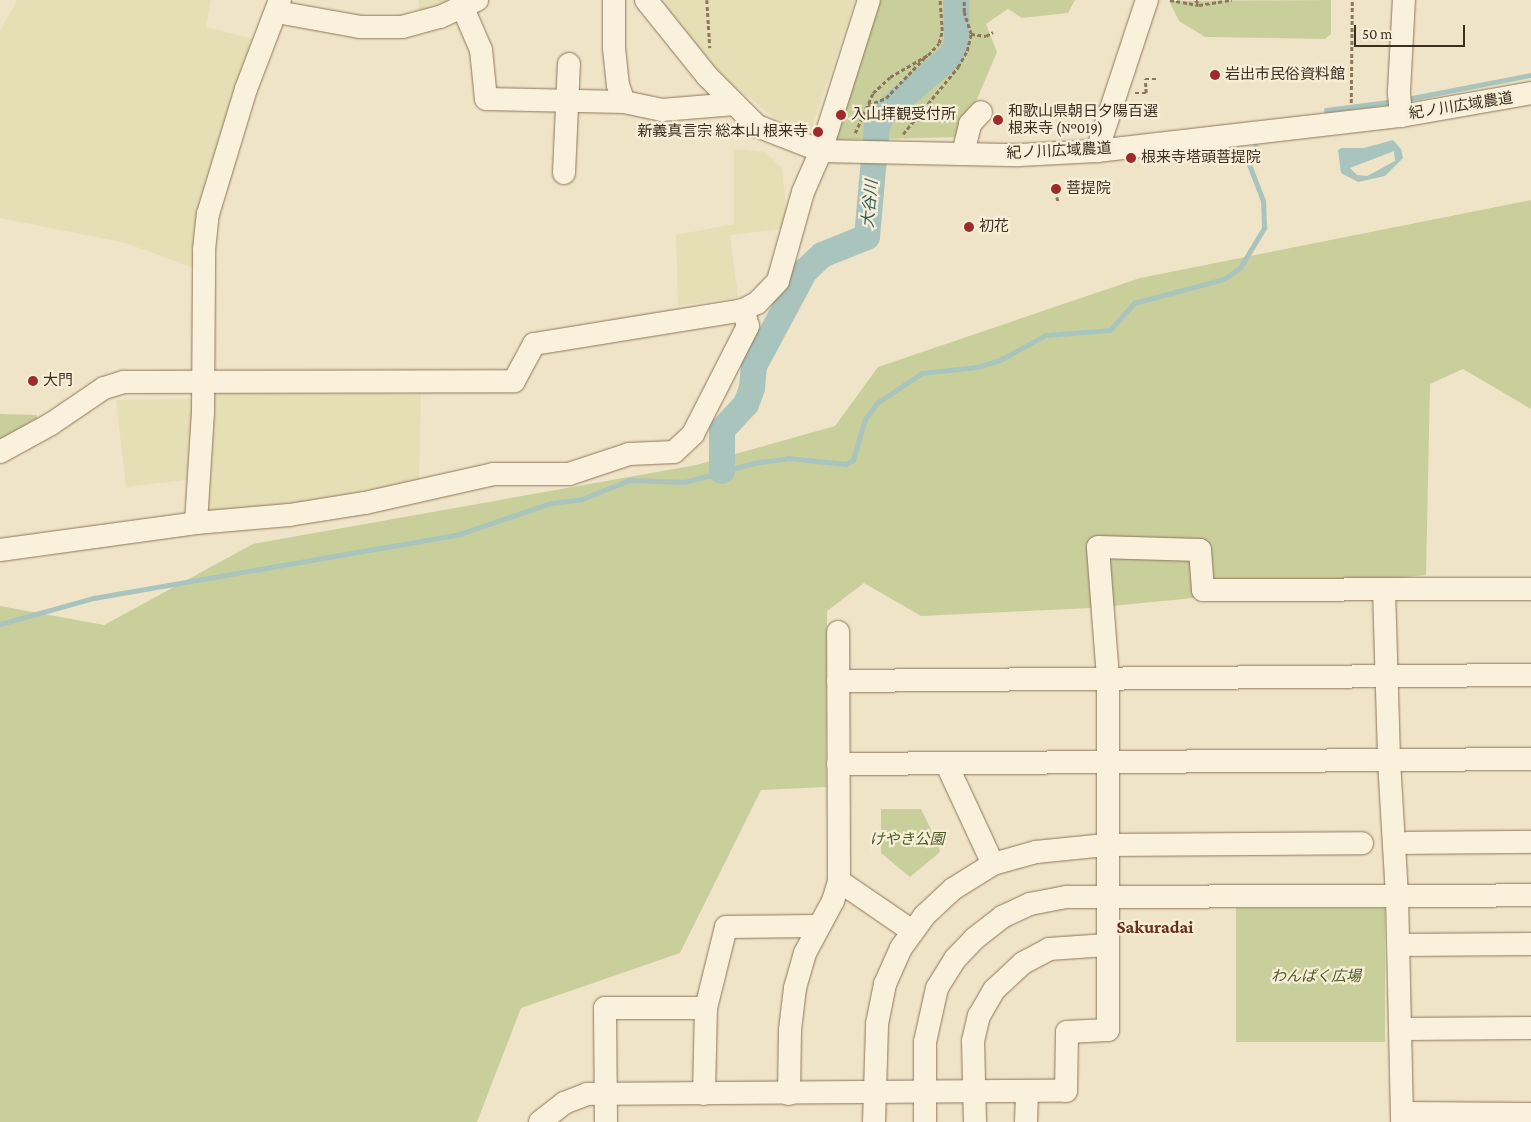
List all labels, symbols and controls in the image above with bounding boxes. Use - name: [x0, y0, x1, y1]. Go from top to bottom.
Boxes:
- scale bar: [1356, 15, 1467, 47]
- text: 50 m: [1362, 26, 1392, 42]
- place label: 岩出市民俗資料館: [1225, 66, 1345, 84]
- marker: 岩出市民俗資料館: [1209, 69, 1221, 81]
- street label: 紀ノ川広域農道: [1408, 89, 1514, 123]
- place label: 和歌山県朝日夕陽百選 根来寺 (№019): [1008, 102, 1158, 137]
- place label: 入山拝観受付所: [851, 106, 956, 124]
- marker: 入山拝観受付所: [835, 109, 847, 121]
- marker: 和歌山県朝日夕陽百選 根来寺 (№019): [992, 114, 1004, 126]
- place label: 新義真言宗 総本山 根来寺: [637, 123, 808, 141]
- marker: 新義真言宗 総本山 根来寺: [812, 126, 824, 138]
- street label: 紀ノ川広域農道: [1006, 139, 1112, 163]
- place label: 根来寺塔頭菩提院: [1141, 149, 1261, 167]
- marker: 根来寺塔頭菩提院: [1125, 152, 1137, 164]
- water label: 大谷川: [858, 179, 882, 229]
- place label: 菩提院: [1066, 180, 1111, 198]
- marker: 菩提院: [1050, 183, 1062, 195]
- place label: 初花: [979, 218, 1009, 236]
- marker: 初花: [963, 221, 975, 233]
- place label: 大門: [43, 372, 73, 390]
- marker: 大門: [27, 375, 39, 387]
- park label: けやき公園: [870, 831, 944, 849]
- district label: Sakuradai: [1116, 916, 1194, 938]
- park label: わんぱく広場: [1271, 968, 1361, 986]

